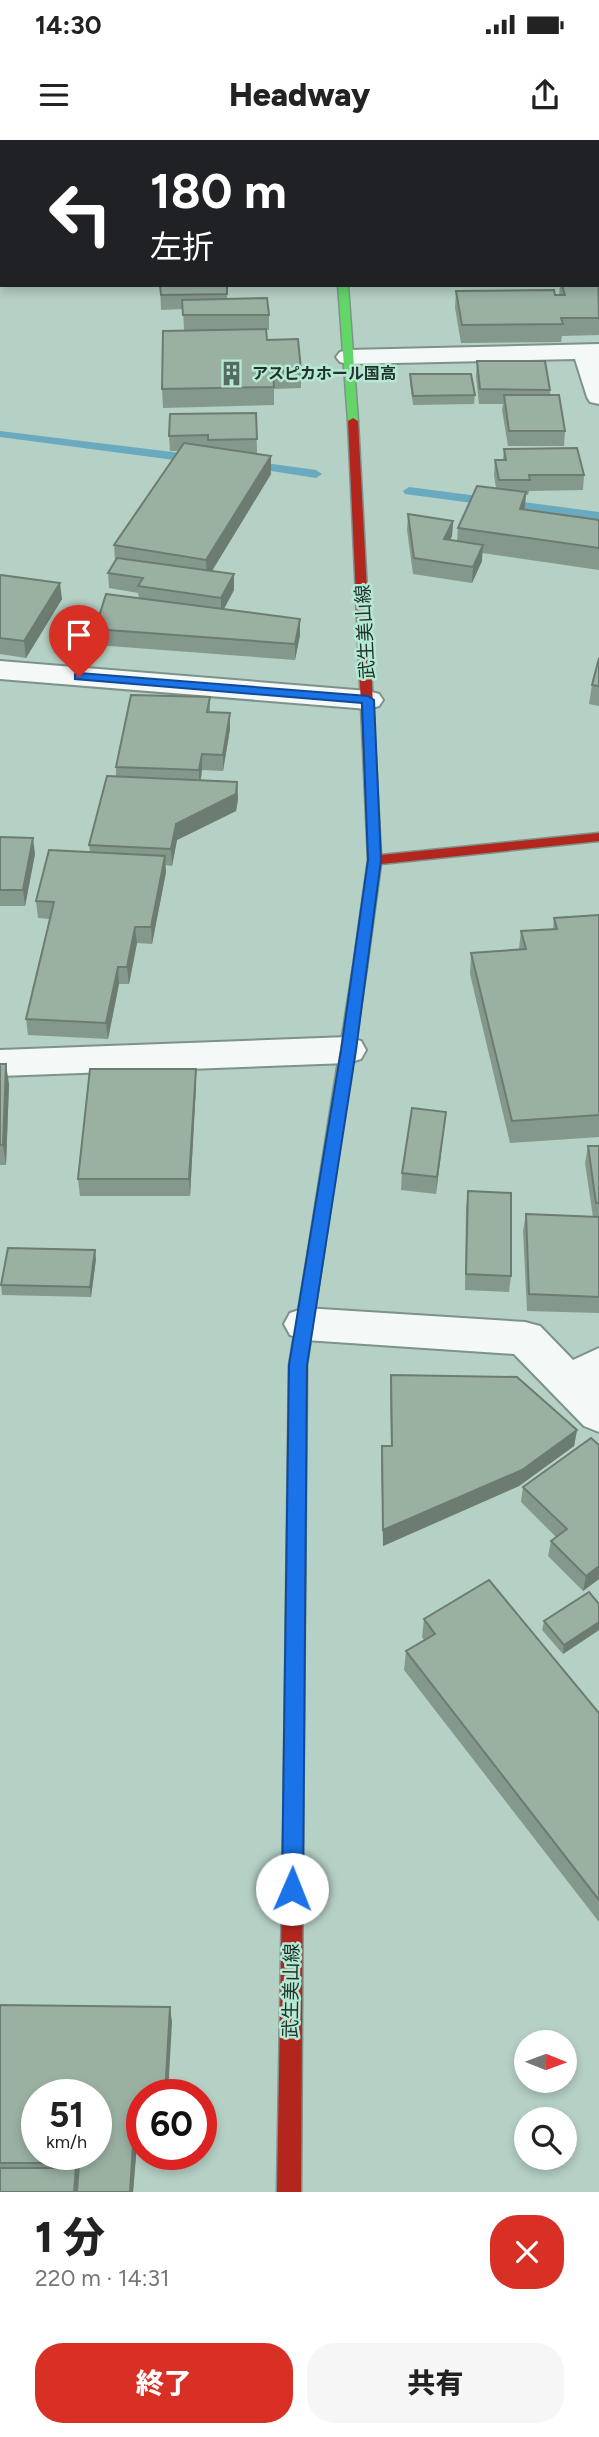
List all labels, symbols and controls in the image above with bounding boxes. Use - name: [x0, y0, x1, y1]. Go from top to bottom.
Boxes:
- text: 14:30: [35, 9, 102, 41]
- icon: menu: [35, 76, 73, 114]
- text: Headway: [229, 76, 370, 114]
- icon: share: [526, 76, 564, 114]
- text: 180 m: [150, 161, 287, 220]
- icon: left: [35, 168, 126, 259]
- text: 左折: [150, 228, 214, 266]
- building icon: アスピカホール国高: [218, 359, 246, 387]
- place label: アスピカホール国高: [252, 364, 396, 383]
- street label: 武生美山線: [351, 584, 379, 680]
- pin: [49, 605, 109, 677]
- icon: arrive: [60, 616, 98, 654]
- position arrow: [255, 1852, 329, 1926]
- street label: 武生美山線: [279, 1943, 303, 2039]
- north arrow: [514, 2030, 578, 2093]
- map controls: [514, 2030, 577, 2170]
- speed limit sign: 60: [126, 2079, 217, 2170]
- text: 51: [49, 2094, 84, 2136]
- button: search: [514, 2107, 577, 2170]
- text: km/h: [46, 2131, 87, 2153]
- text: 1 分: [35, 2212, 105, 2263]
- button: close: [490, 2215, 564, 2289]
- text: 220 m · 14:31: [35, 2264, 170, 2292]
- button: 終了: [35, 2343, 293, 2423]
- button: 共有: [307, 2343, 564, 2423]

